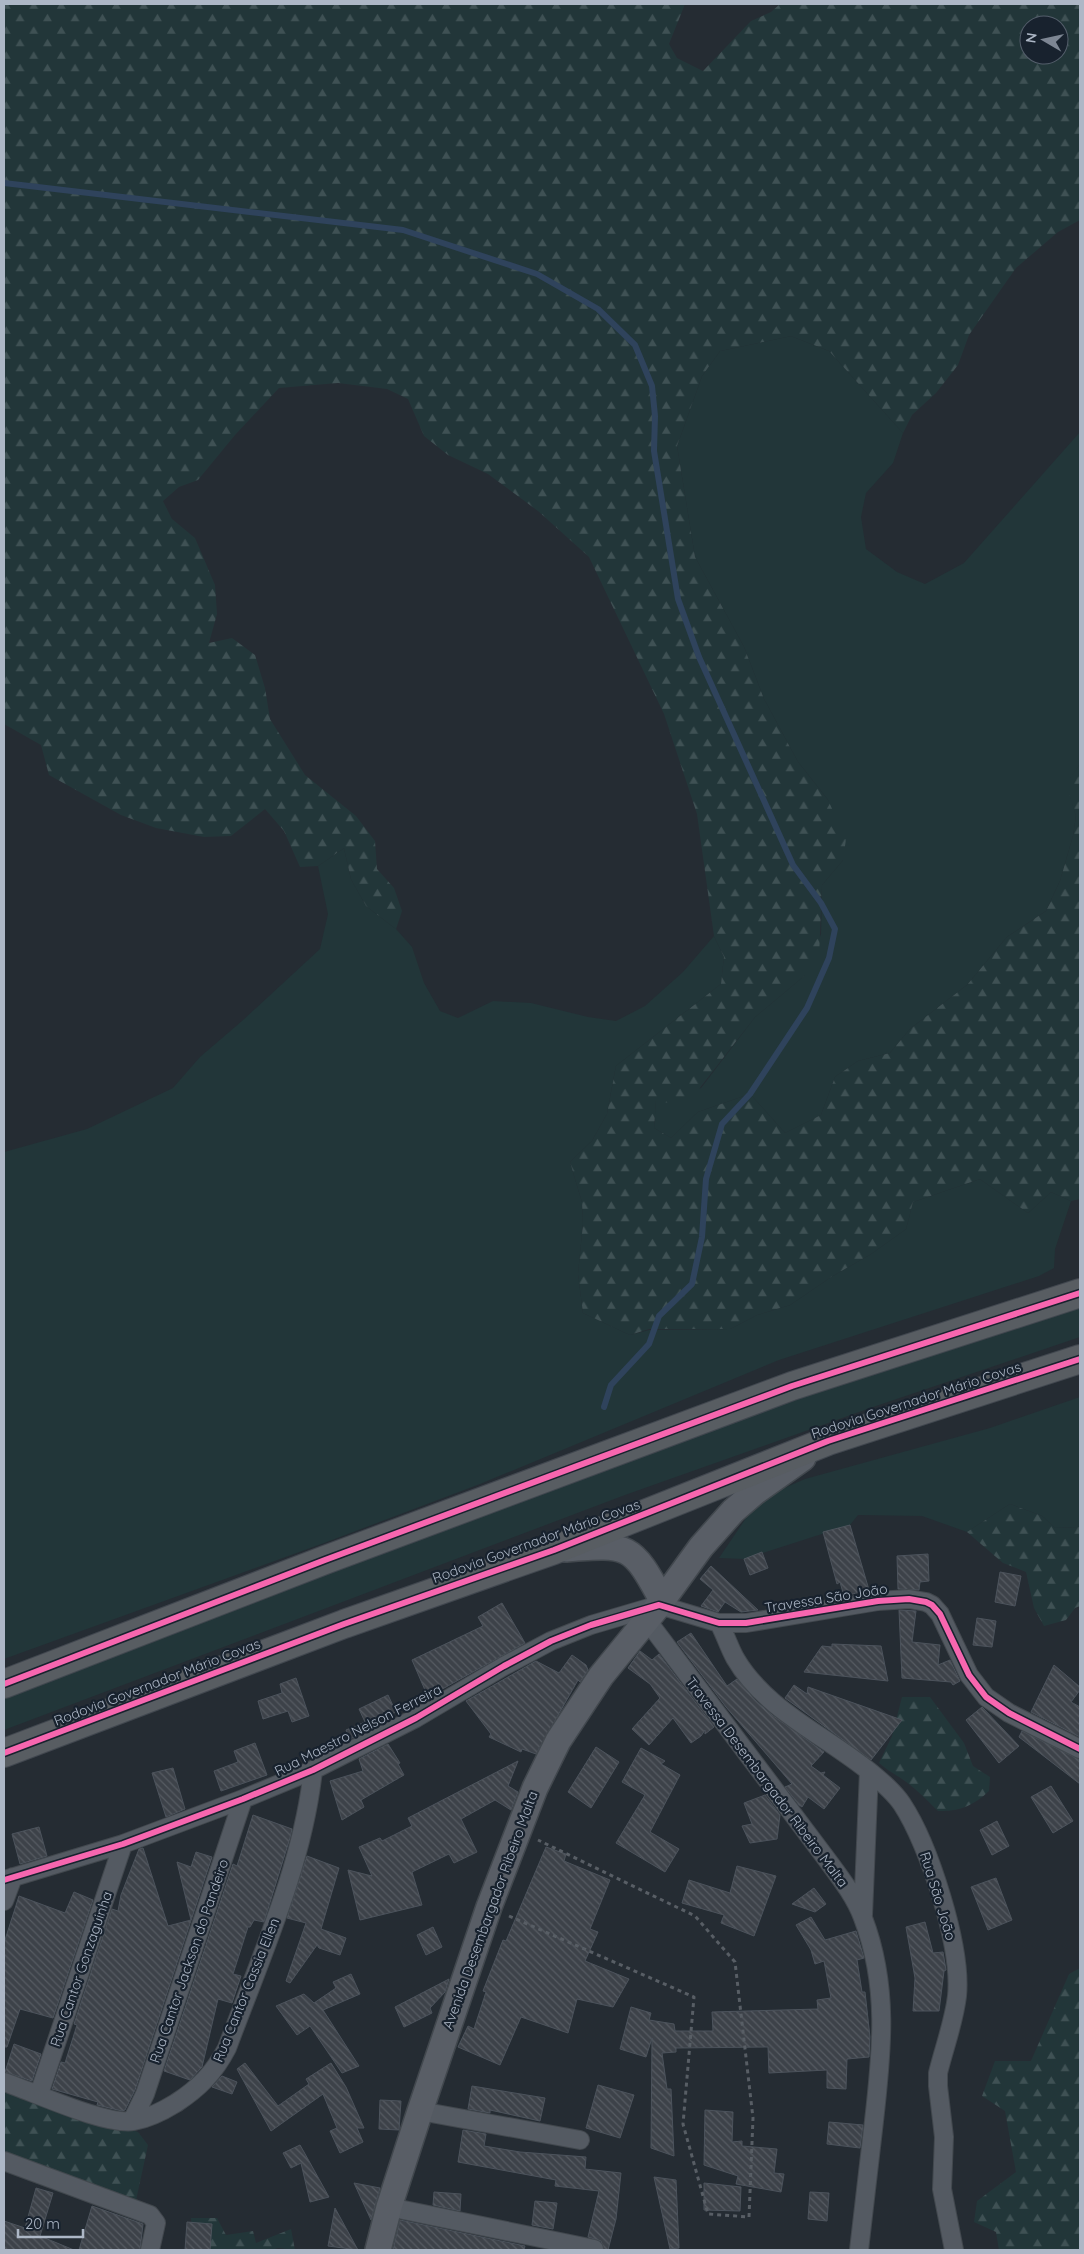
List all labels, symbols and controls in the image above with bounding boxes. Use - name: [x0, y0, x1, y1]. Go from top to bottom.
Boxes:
- north arrow: [1019, 15, 1069, 65]
- text: N: [1021, 31, 1041, 44]
- street label: Rodovia Governador Mário Covas: [809, 1358, 1023, 1442]
- street label: Rodovia Governador Mário Covas: [430, 1495, 642, 1587]
- street label: Travessa São João: [763, 1579, 889, 1617]
- street label: Rodovia Governador Mário Covas: [51, 1634, 263, 1730]
- street label: Travessa Desembargador Ribeiro Malta: [682, 1673, 852, 1891]
- street label: Rua Maestro Nelson Ferreira: [271, 1680, 445, 1780]
- street label: Avenida Desembargador Ribeiro Malta: [438, 1788, 542, 2032]
- street label: Rua São João: [916, 1850, 960, 1942]
- street label: Rua Cantor Jackson do Pandeiro: [146, 1857, 232, 2065]
- street label: Rua Cantor Gonzaguinha: [46, 1889, 116, 2049]
- street label: Rua Cantor Cassia Ellen: [209, 1915, 283, 2065]
- scale bar: [18, 2206, 82, 2238]
- text: 20 m: [25, 2214, 60, 2233]

